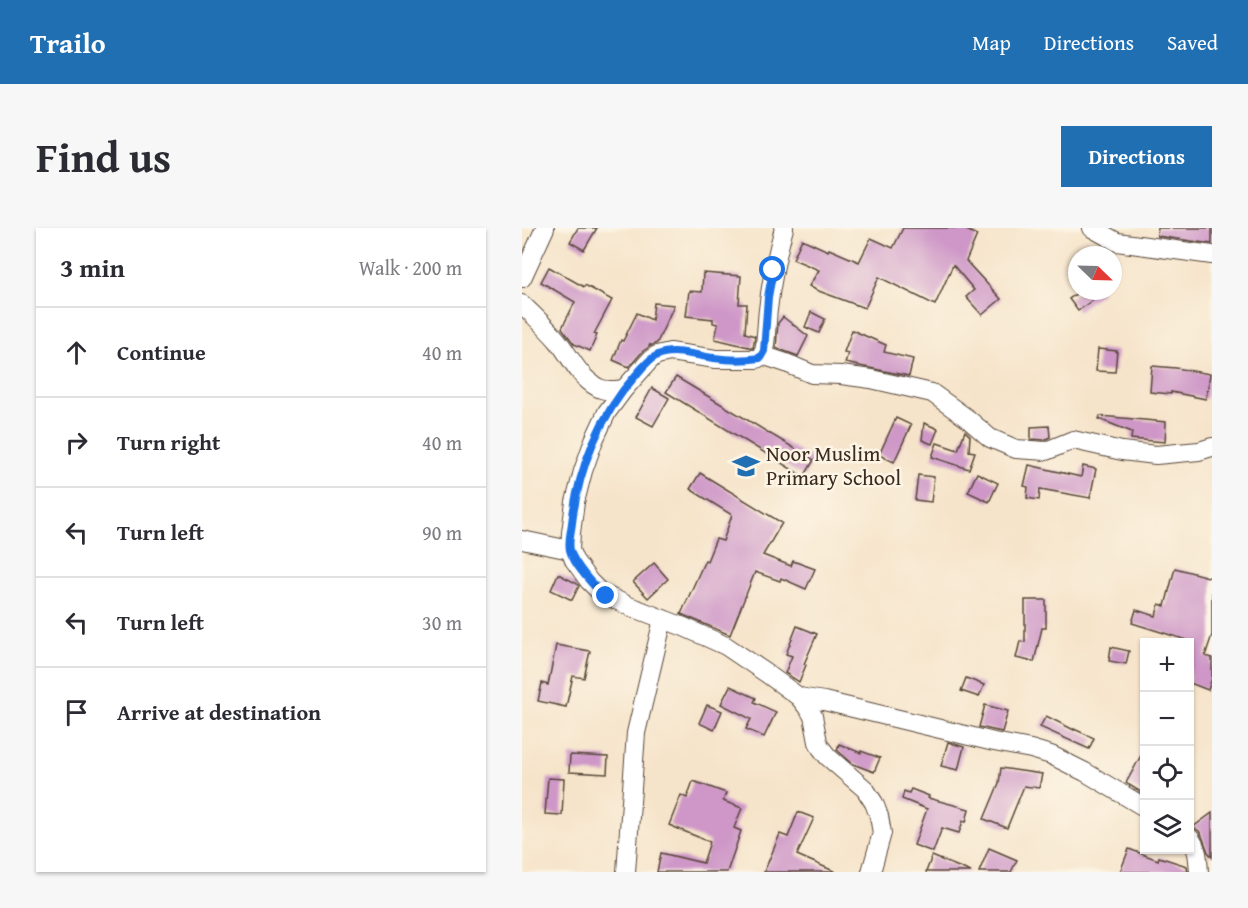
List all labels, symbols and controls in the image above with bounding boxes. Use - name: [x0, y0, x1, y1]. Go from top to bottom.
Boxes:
- text: Trailo: [30, 22, 106, 63]
- text: Map: [972, 27, 1011, 58]
- text: Directions: [1044, 27, 1134, 58]
- text: Saved: [1167, 27, 1218, 58]
- text: Find us: [36, 126, 171, 187]
- button: Directions: [1061, 126, 1212, 187]
- north arrow: [1068, 246, 1122, 300]
- text: 3 min: [60, 248, 125, 287]
- text: Walk · 200 m: [359, 253, 462, 282]
- route start: [759, 256, 785, 282]
- icon: ahead: [60, 336, 93, 369]
- text: Continue: [117, 336, 206, 368]
- text: 40 m: [422, 338, 462, 367]
- icon: right: [60, 426, 93, 459]
- text: Turn right: [117, 426, 220, 458]
- text: 40 m: [422, 428, 462, 457]
- place label: Noor Muslim Primary School: [766, 438, 901, 493]
- school or university icon: Noor Muslim Primary School: [731, 451, 761, 481]
- icon: left: [60, 516, 93, 549]
- text: Turn left: [117, 516, 204, 548]
- text: 90 m: [422, 518, 462, 547]
- route end: [592, 582, 618, 608]
- icon: left: [60, 606, 93, 639]
- text: Turn left: [117, 606, 204, 638]
- text: 30 m: [422, 608, 462, 637]
- map controls: [1140, 638, 1194, 854]
- button: +: [1140, 638, 1194, 692]
- button: −: [1140, 692, 1194, 746]
- icon: arrive: [60, 696, 93, 729]
- text: Arrive at destination: [117, 696, 321, 728]
- button: locate: [1140, 746, 1194, 800]
- button: layers: [1140, 800, 1194, 854]

